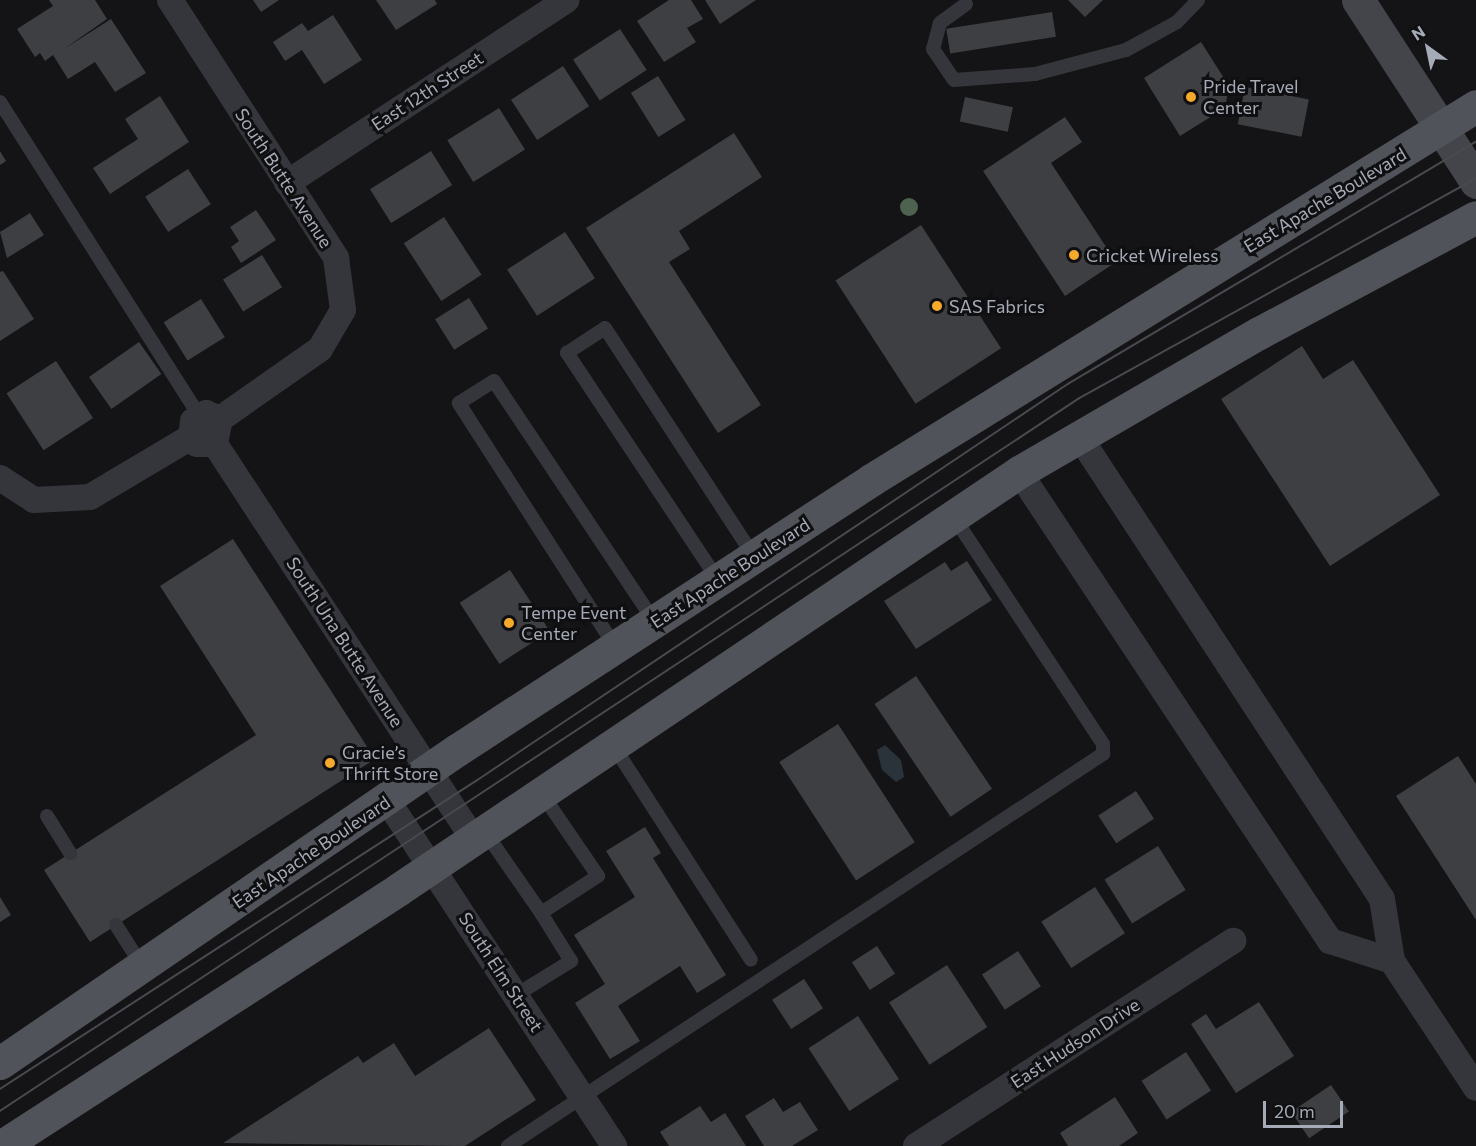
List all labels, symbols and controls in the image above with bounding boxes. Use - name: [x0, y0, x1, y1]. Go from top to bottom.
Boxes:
- north arrow: [1398, 18, 1458, 78]
- text: N: [1408, 21, 1428, 44]
- street label: East 12th Street: [367, 47, 487, 135]
- place label: Pride Travel Center: [1203, 76, 1299, 118]
- marker: Pride Travel Center: [1184, 90, 1198, 104]
- street label: South Butte Avenue: [231, 104, 337, 252]
- street label: East Apache Boulevard: [1240, 143, 1410, 257]
- place label: Cricket Wireless: [1086, 244, 1218, 266]
- marker: Cricket Wireless: [1067, 248, 1081, 262]
- place label: SAS Fabrics: [949, 295, 1045, 317]
- marker: SAS Fabrics: [930, 299, 944, 313]
- street label: East Apache Boulevard: [646, 513, 814, 633]
- street label: South Una Butte Avenue: [282, 553, 408, 731]
- place label: Tempe Event Center: [521, 602, 626, 644]
- marker: Tempe Event Center: [502, 616, 516, 630]
- place label: Gracie’s Thrift Store: [342, 742, 438, 784]
- marker: Gracie’s Thrift Store: [323, 756, 337, 770]
- street label: East Apache Boulevard: [228, 791, 394, 913]
- street label: South Elm Street: [454, 908, 548, 1036]
- street label: East Hudson Drive: [1007, 993, 1143, 1093]
- scale bar: [1266, 1089, 1346, 1127]
- text: 20 m: [1274, 1100, 1315, 1122]

